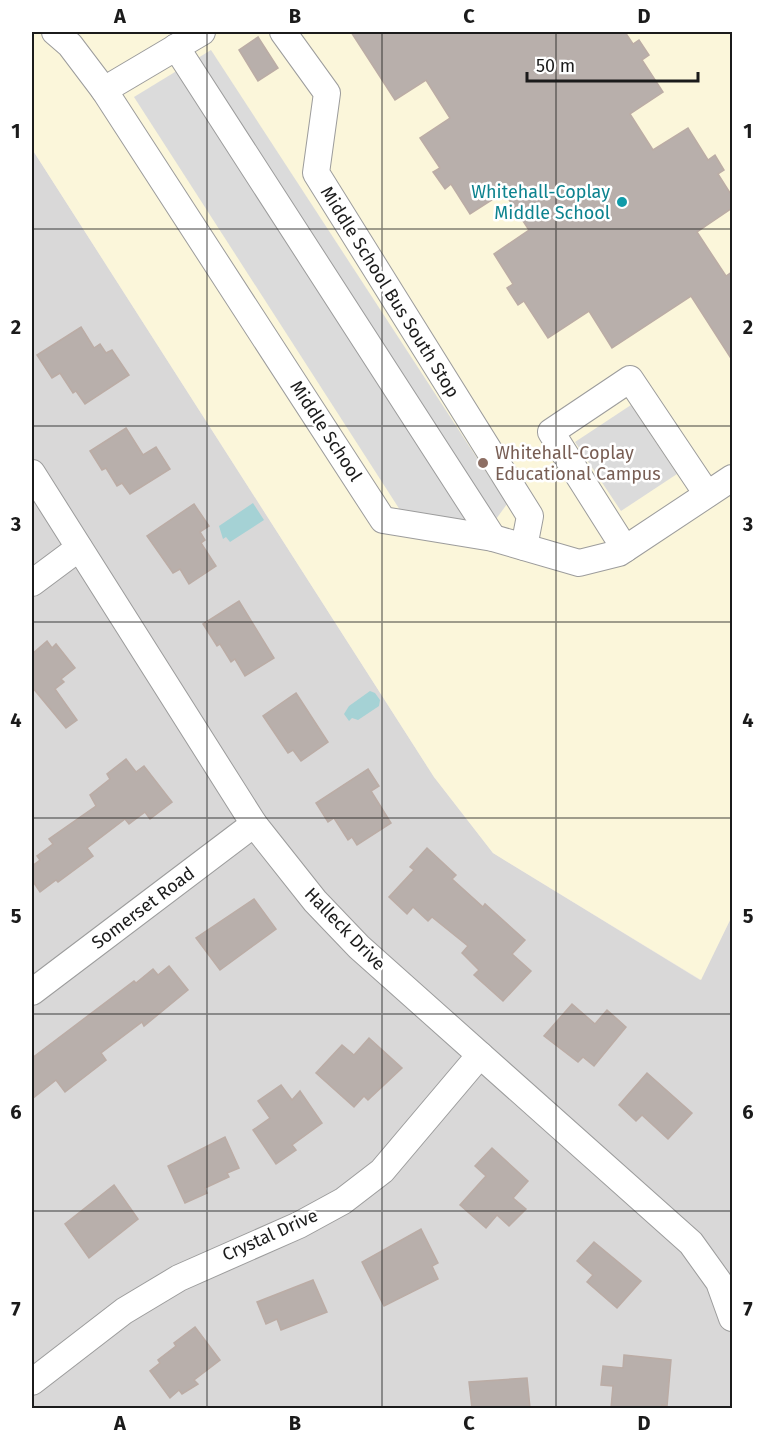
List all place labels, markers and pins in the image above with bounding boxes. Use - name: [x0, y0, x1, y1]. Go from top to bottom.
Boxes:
- place label: Whitehall-Coplay Middle School: [471, 181, 610, 224]
- marker: Whitehall-Coplay Middle School: [615, 195, 629, 209]
- place label: Whitehall-Coplay Educational Campus: [495, 442, 661, 485]
- marker: Whitehall-Coplay Educational Campus: [476, 456, 490, 470]

